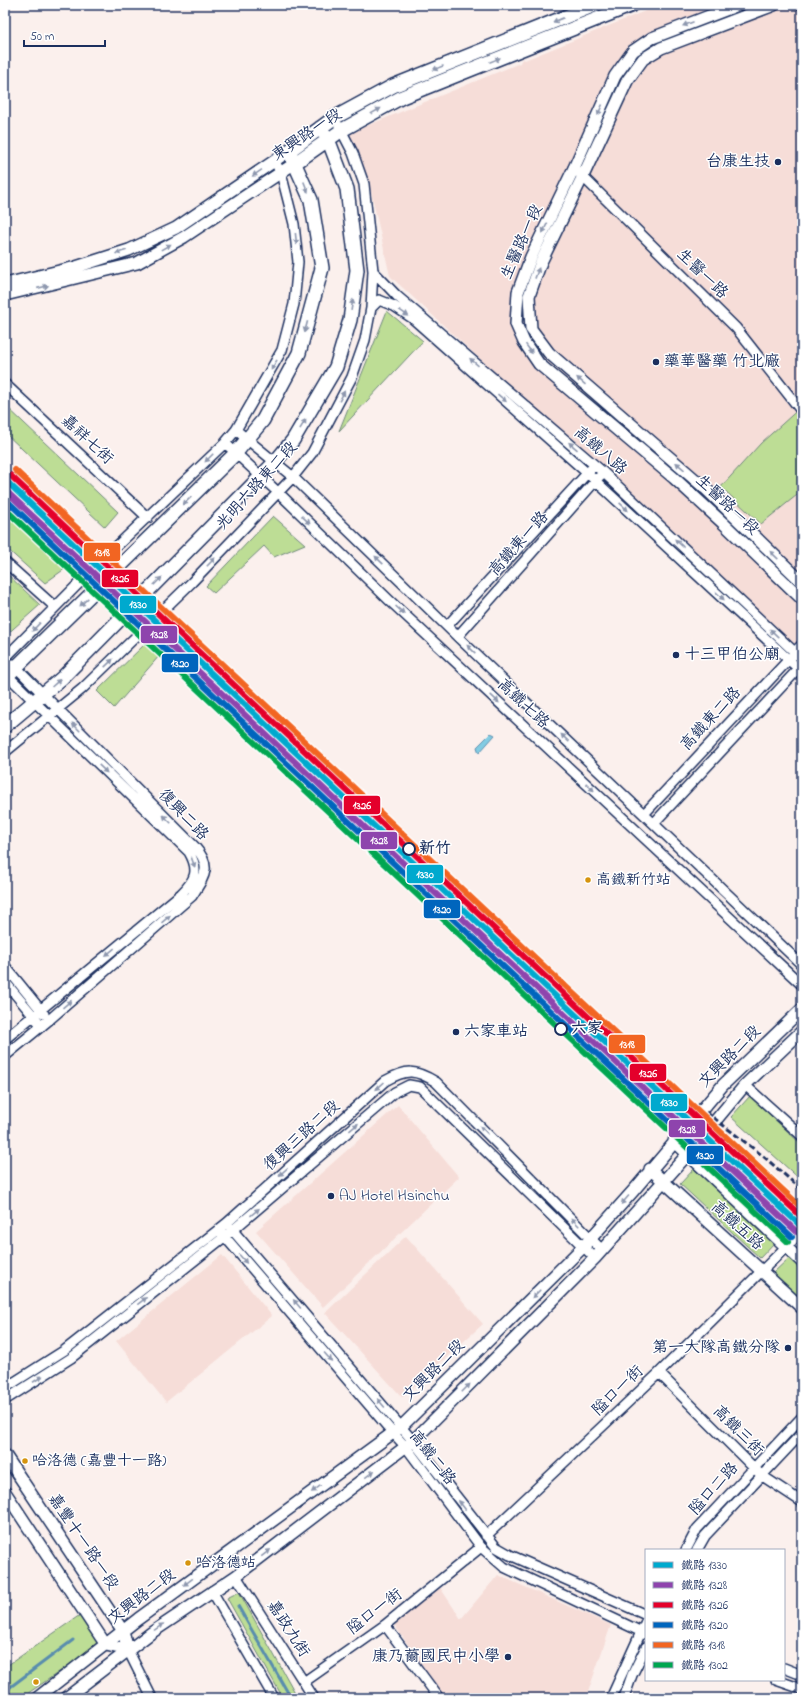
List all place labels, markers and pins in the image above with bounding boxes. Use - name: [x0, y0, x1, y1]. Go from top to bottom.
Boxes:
- place label: 台康生技: [706, 150, 770, 174]
- marker: 台康生技: [773, 157, 783, 167]
- place label: 藥華醫藥 竹北廠: [664, 350, 780, 374]
- marker: 藥華醫藥 竹北廠: [651, 357, 661, 367]
- place label: 十三甲伯公廟: [684, 643, 780, 667]
- marker: 十三甲伯公廟: [671, 650, 681, 660]
- place label: 新竹: [419, 837, 451, 861]
- marker: 新竹: [402, 842, 416, 856]
- place label: 高鐵新竹站: [596, 869, 671, 891]
- marker: 高鐵新竹站: [583, 875, 593, 885]
- place label: 六家: [571, 1017, 603, 1041]
- place label: 六家車站: [464, 1020, 528, 1044]
- marker: 六家: [554, 1022, 568, 1036]
- marker: 六家車站: [451, 1027, 461, 1037]
- place label: AJ Hotel Hsinchu: [339, 1184, 450, 1208]
- marker: AJ Hotel Hsinchu: [326, 1191, 336, 1201]
- place label: 第一大隊高鐵分隊: [652, 1336, 780, 1360]
- marker: 第一大隊高鐵分隊: [783, 1343, 793, 1353]
- place label: 哈洛德 (嘉豐十一路): [32, 1450, 167, 1472]
- marker: 哈洛德 (嘉豐十一路): [20, 1456, 30, 1466]
- place label: 哈洛德站: [196, 1552, 256, 1574]
- marker: 哈洛德站: [183, 1558, 193, 1568]
- place label: 康乃薾國民中小學: [372, 1645, 500, 1669]
- marker: 康乃薾國民中小學: [503, 1652, 513, 1662]
- unlabelled marker: [31, 1677, 41, 1687]

